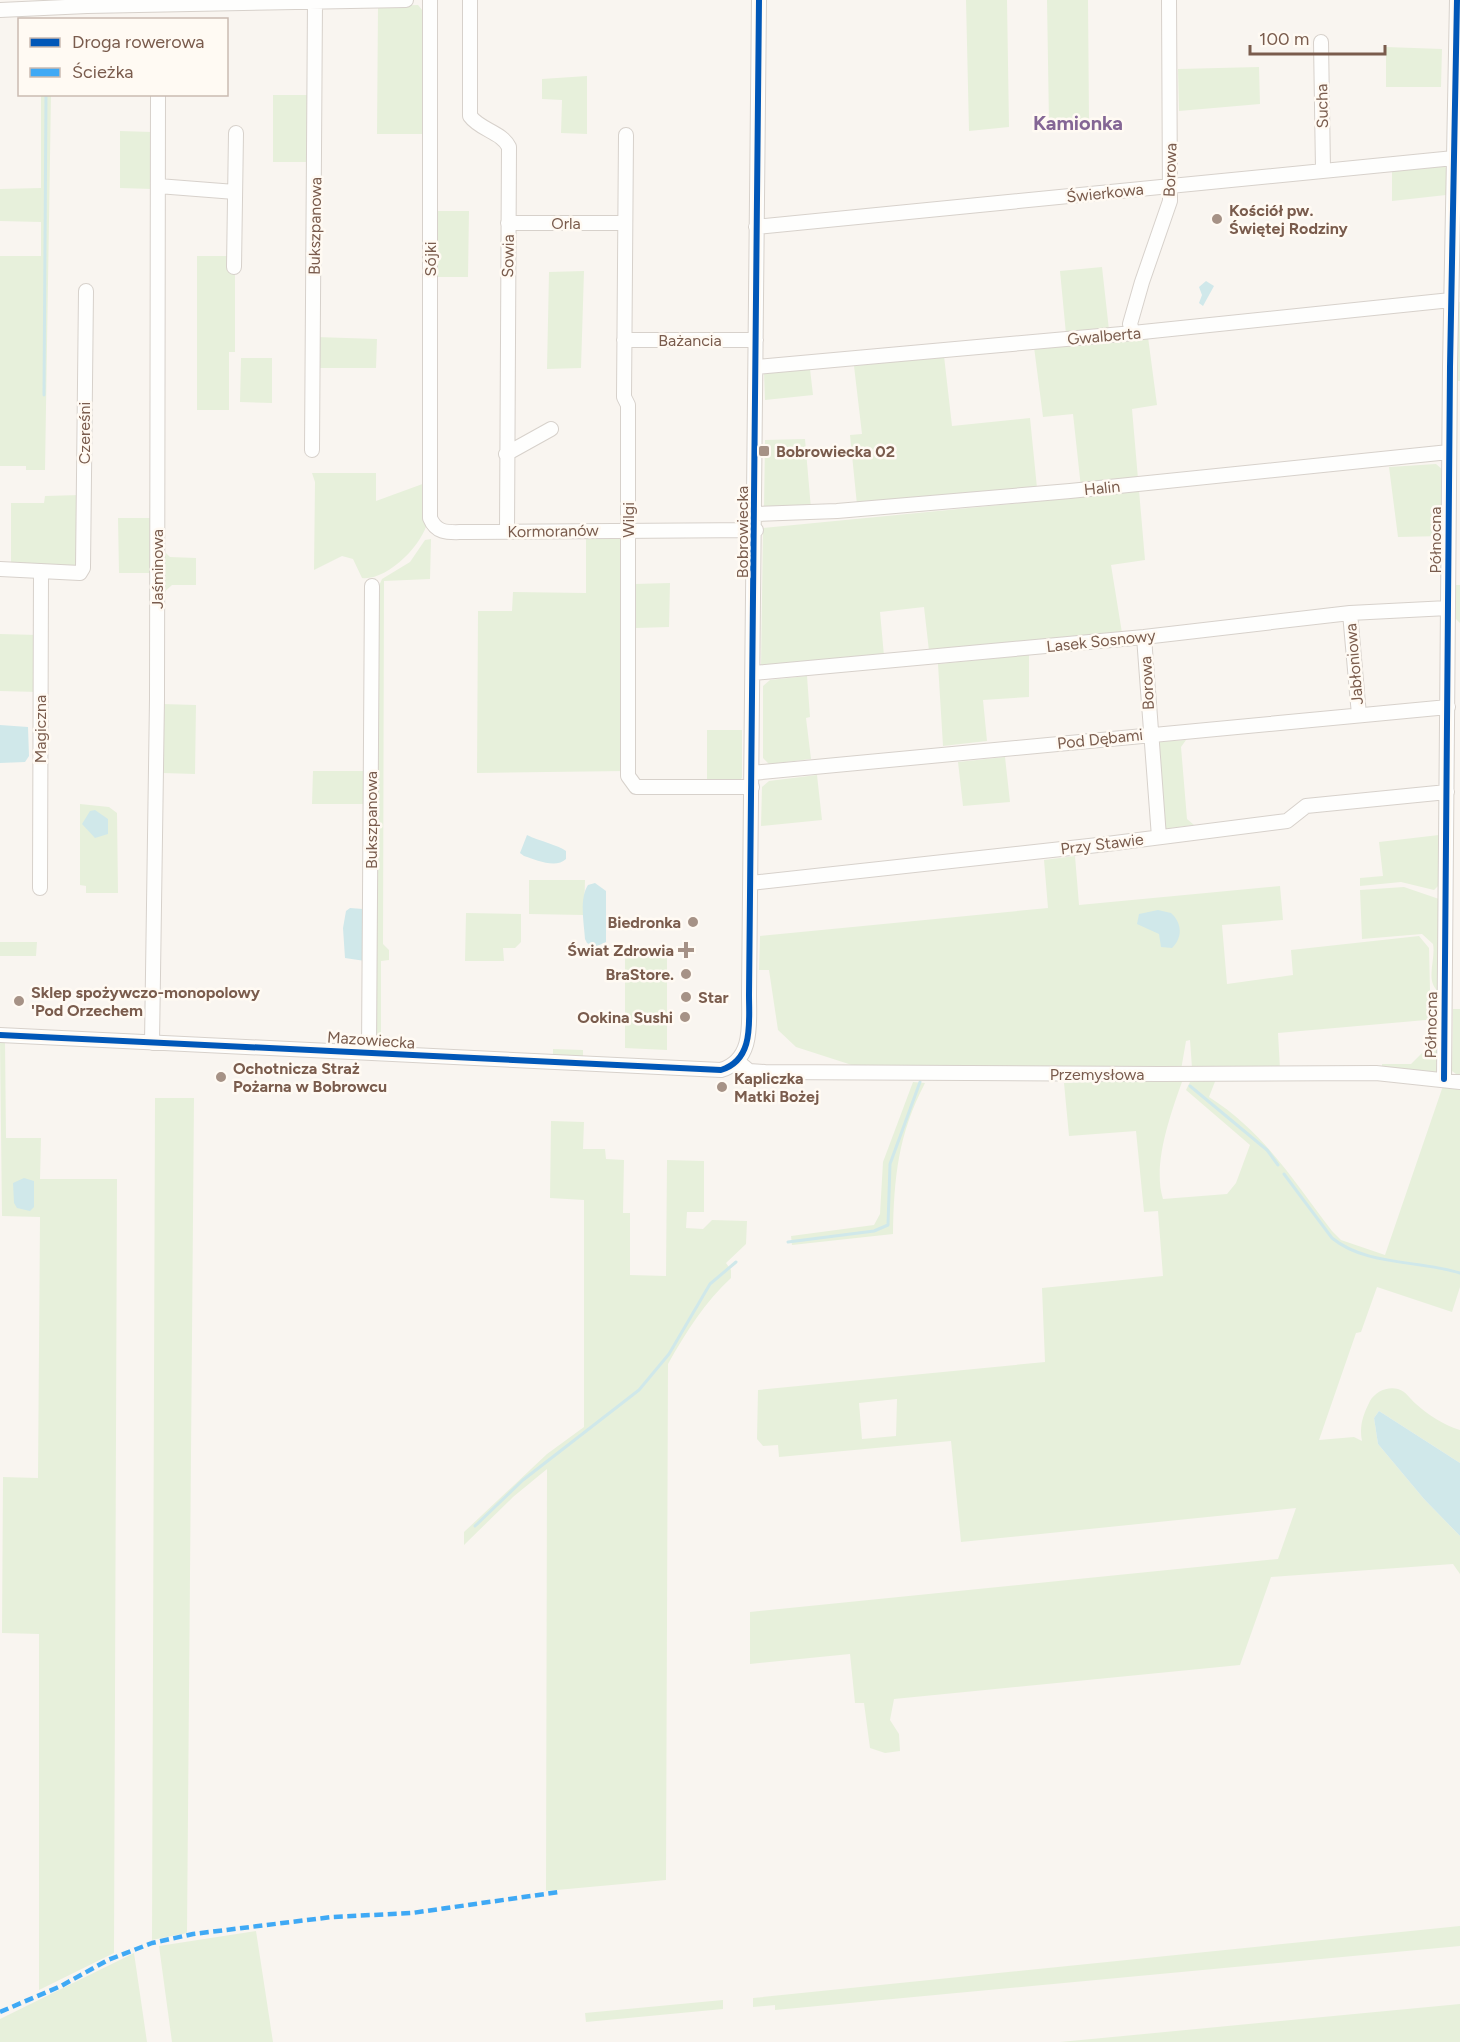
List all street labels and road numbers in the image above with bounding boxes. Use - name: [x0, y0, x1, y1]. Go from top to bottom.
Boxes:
- street label: Sucha: [1312, 84, 1332, 128]
- street label: Borowa: [1160, 143, 1180, 197]
- street label: Bukszpanowa: [305, 177, 325, 275]
- street label: Świerkowa: [1066, 180, 1144, 206]
- street label: Orla: [551, 214, 581, 233]
- street label: Sowia: [498, 234, 518, 278]
- street label: Sójki: [421, 242, 440, 276]
- street label: Gwalberta: [1066, 323, 1142, 349]
- street label: Bażancia: [658, 331, 722, 350]
- street label: Czereśni: [75, 402, 94, 464]
- street label: Halin: [1083, 477, 1121, 499]
- street label: Bobrowiecka: [733, 486, 752, 578]
- street label: Wilgi: [619, 502, 638, 538]
- street label: Północna: [1426, 507, 1445, 573]
- street label: Kormoranów: [507, 521, 599, 541]
- street label: Jaśminowa: [148, 529, 167, 609]
- street label: Jabłoniowa: [1341, 622, 1367, 706]
- street label: Lasek Sosnowy: [1045, 626, 1157, 656]
- street label: Borowa: [1136, 656, 1158, 710]
- street label: Magiczna: [31, 695, 50, 763]
- street label: Pod Dębami: [1056, 725, 1144, 753]
- street label: Bukszpanowa: [362, 771, 381, 869]
- street label: Przy Stawie: [1059, 829, 1145, 859]
- street label: Północna: [1421, 991, 1441, 1059]
- street label: Mazowiecka: [326, 1027, 416, 1053]
- street label: Przemysłowa: [1050, 1065, 1144, 1084]

